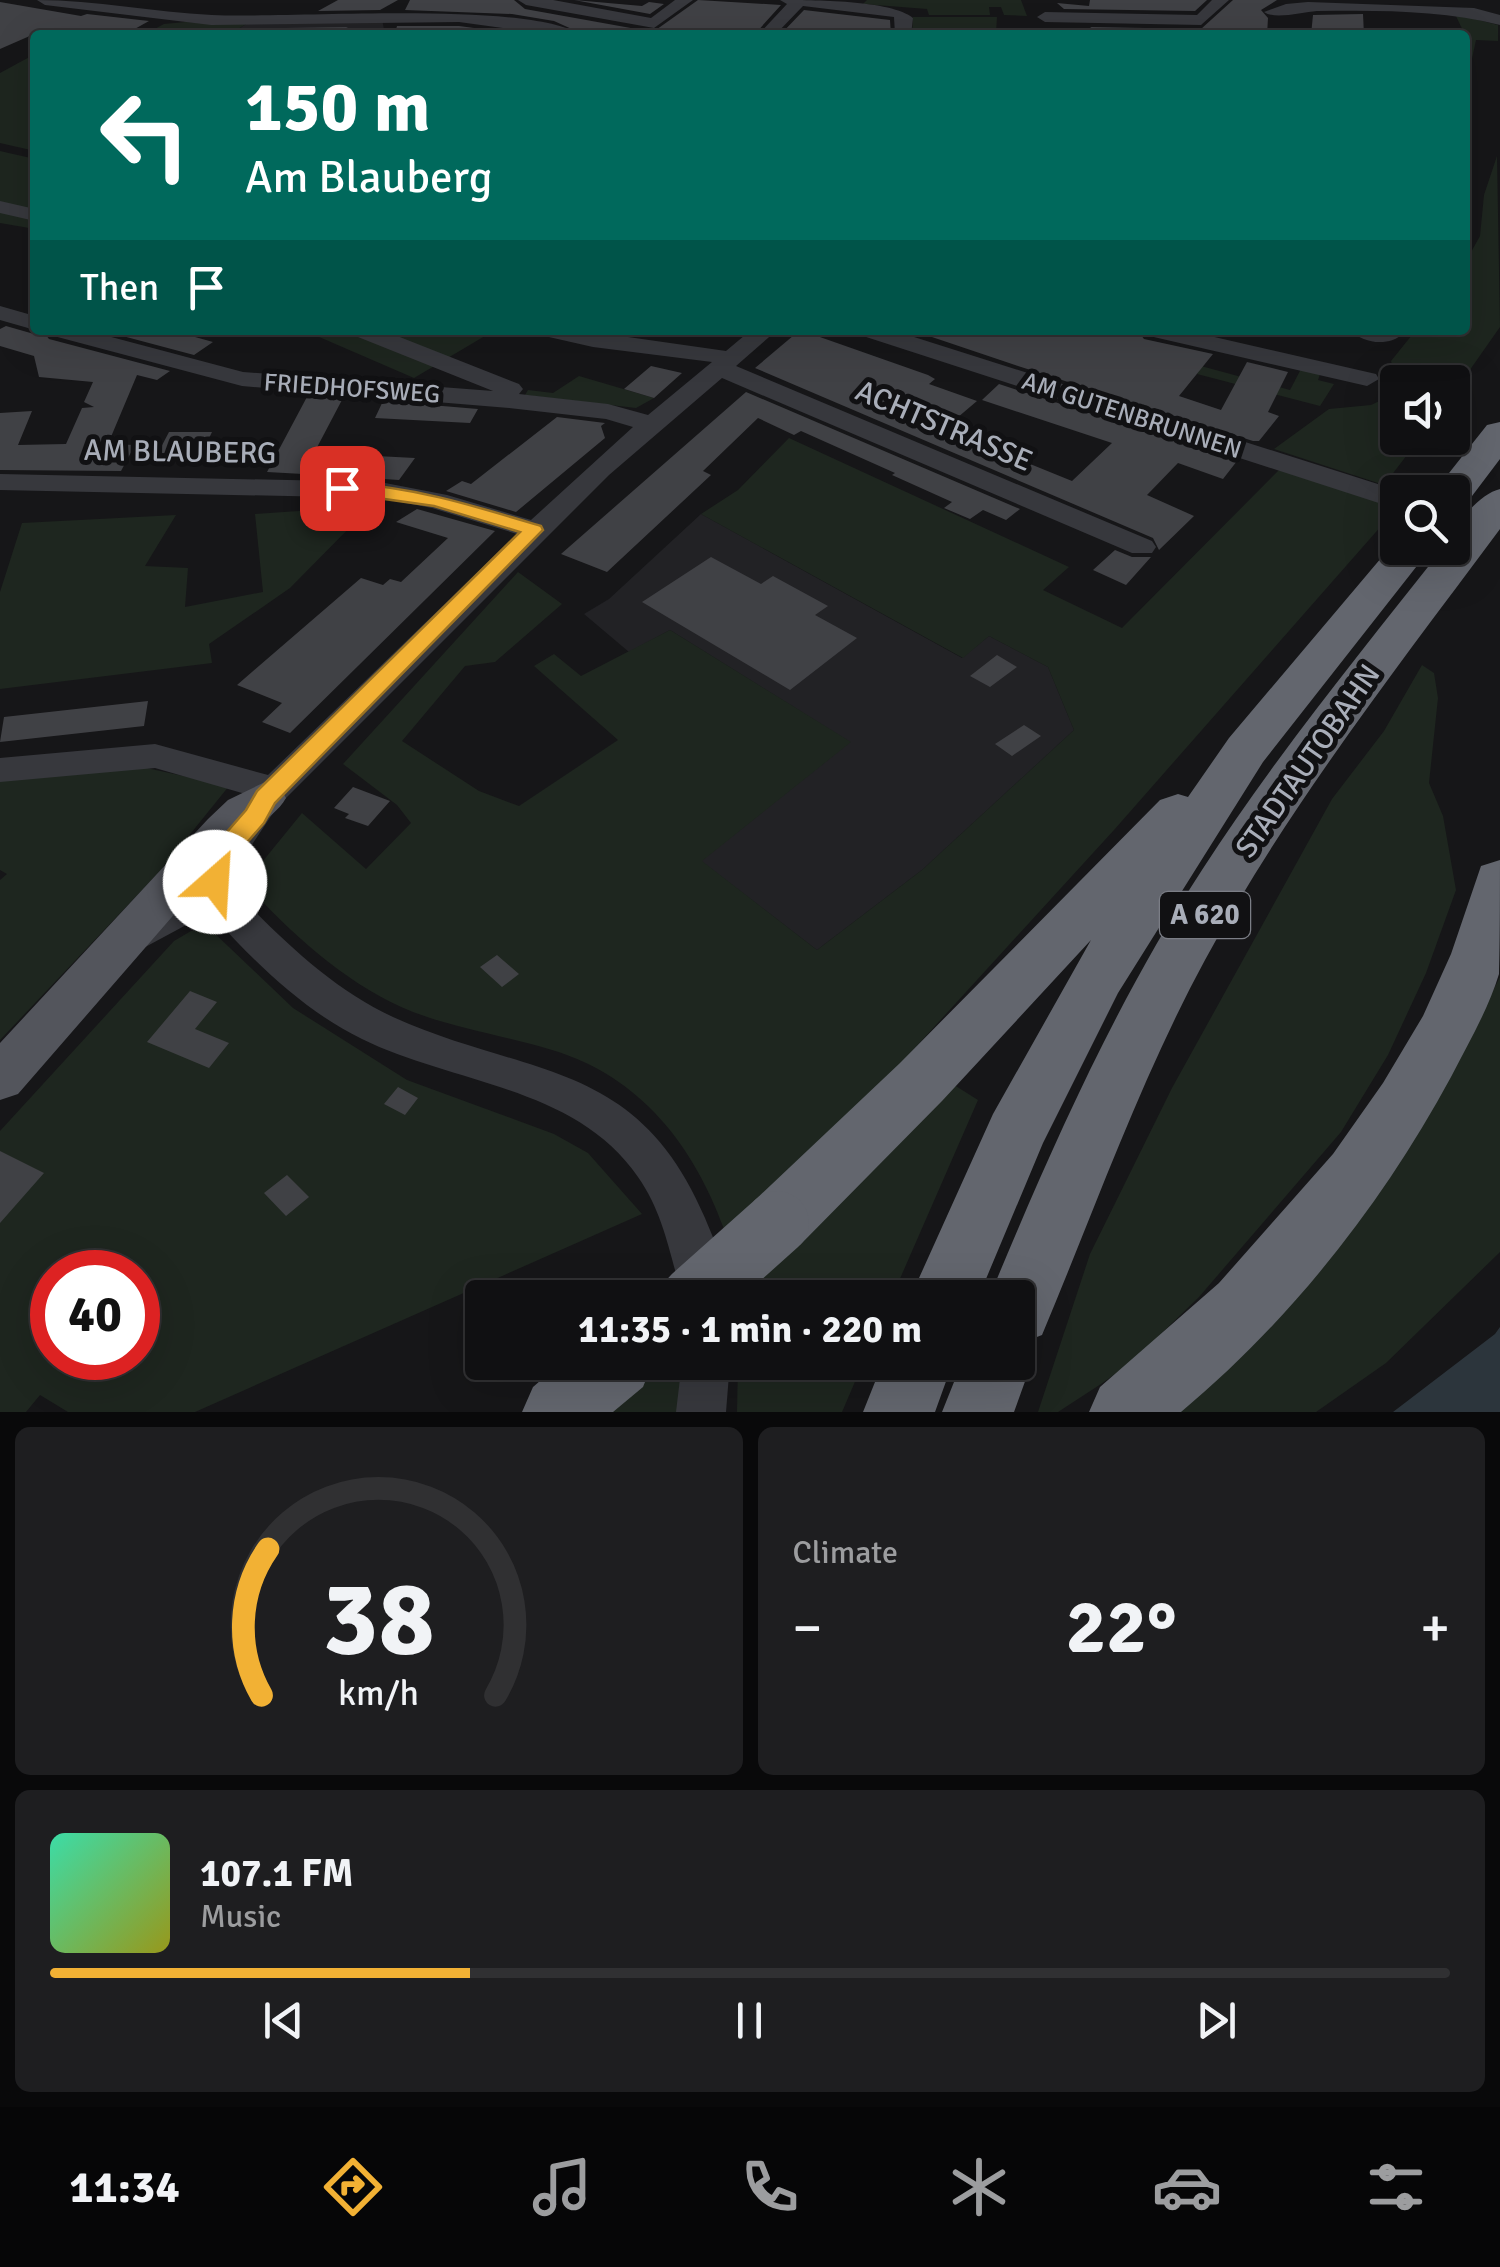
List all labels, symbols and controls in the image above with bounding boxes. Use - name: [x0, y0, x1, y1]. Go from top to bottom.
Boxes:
- text: 150 m: [245, 64, 430, 150]
- icon: left: [80, 70, 210, 200]
- text: Am Blauberg: [245, 150, 492, 205]
- icon: arrive: [179, 260, 234, 315]
- text: Then: [80, 264, 159, 311]
- street label: AM GUTENBRUNNEN: [1018, 365, 1246, 465]
- map controls: [1380, 365, 1470, 565]
- button: sound: [1380, 365, 1470, 455]
- street label: FRIEDHOFSWEG: [263, 366, 441, 410]
- street label: ACHTSTRASSE: [850, 372, 1038, 480]
- street label: AM BLAUBERG: [83, 432, 277, 472]
- pin: [300, 446, 385, 531]
- icon: arrive: [315, 461, 370, 516]
- button: search: [1380, 475, 1470, 565]
- street label: STADTAUTOBAHN: [1228, 657, 1388, 865]
- position arrow: [163, 830, 267, 934]
- road number: A 620: [1160, 892, 1250, 938]
- speed limit sign: 40: [30, 1250, 160, 1380]
- text: 11:35 · 1 min · 220 m: [578, 1306, 922, 1353]
- text: Climate: [793, 1533, 898, 1572]
- text: 38: [323, 1555, 435, 1683]
- text: 22°: [1066, 1581, 1177, 1674]
- text: −: [793, 1594, 822, 1662]
- text: +: [1420, 1594, 1450, 1662]
- text: km/h: [338, 1671, 419, 1715]
- text: 107.1 FM: [200, 1850, 353, 1897]
- text: Music: [200, 1897, 281, 1936]
- icon: previous: [256, 1993, 311, 2048]
- icon: pause: [722, 1993, 777, 2048]
- icon: next: [1189, 1993, 1244, 2048]
- icon: directions: [318, 2152, 388, 2222]
- icon: music: [527, 2152, 597, 2222]
- icon: phone: [735, 2152, 805, 2222]
- icon: climate: [944, 2152, 1014, 2222]
- icon: car: [1152, 2152, 1222, 2222]
- icon: filters: [1361, 2152, 1431, 2222]
- text: 11:34: [69, 2160, 180, 2215]

